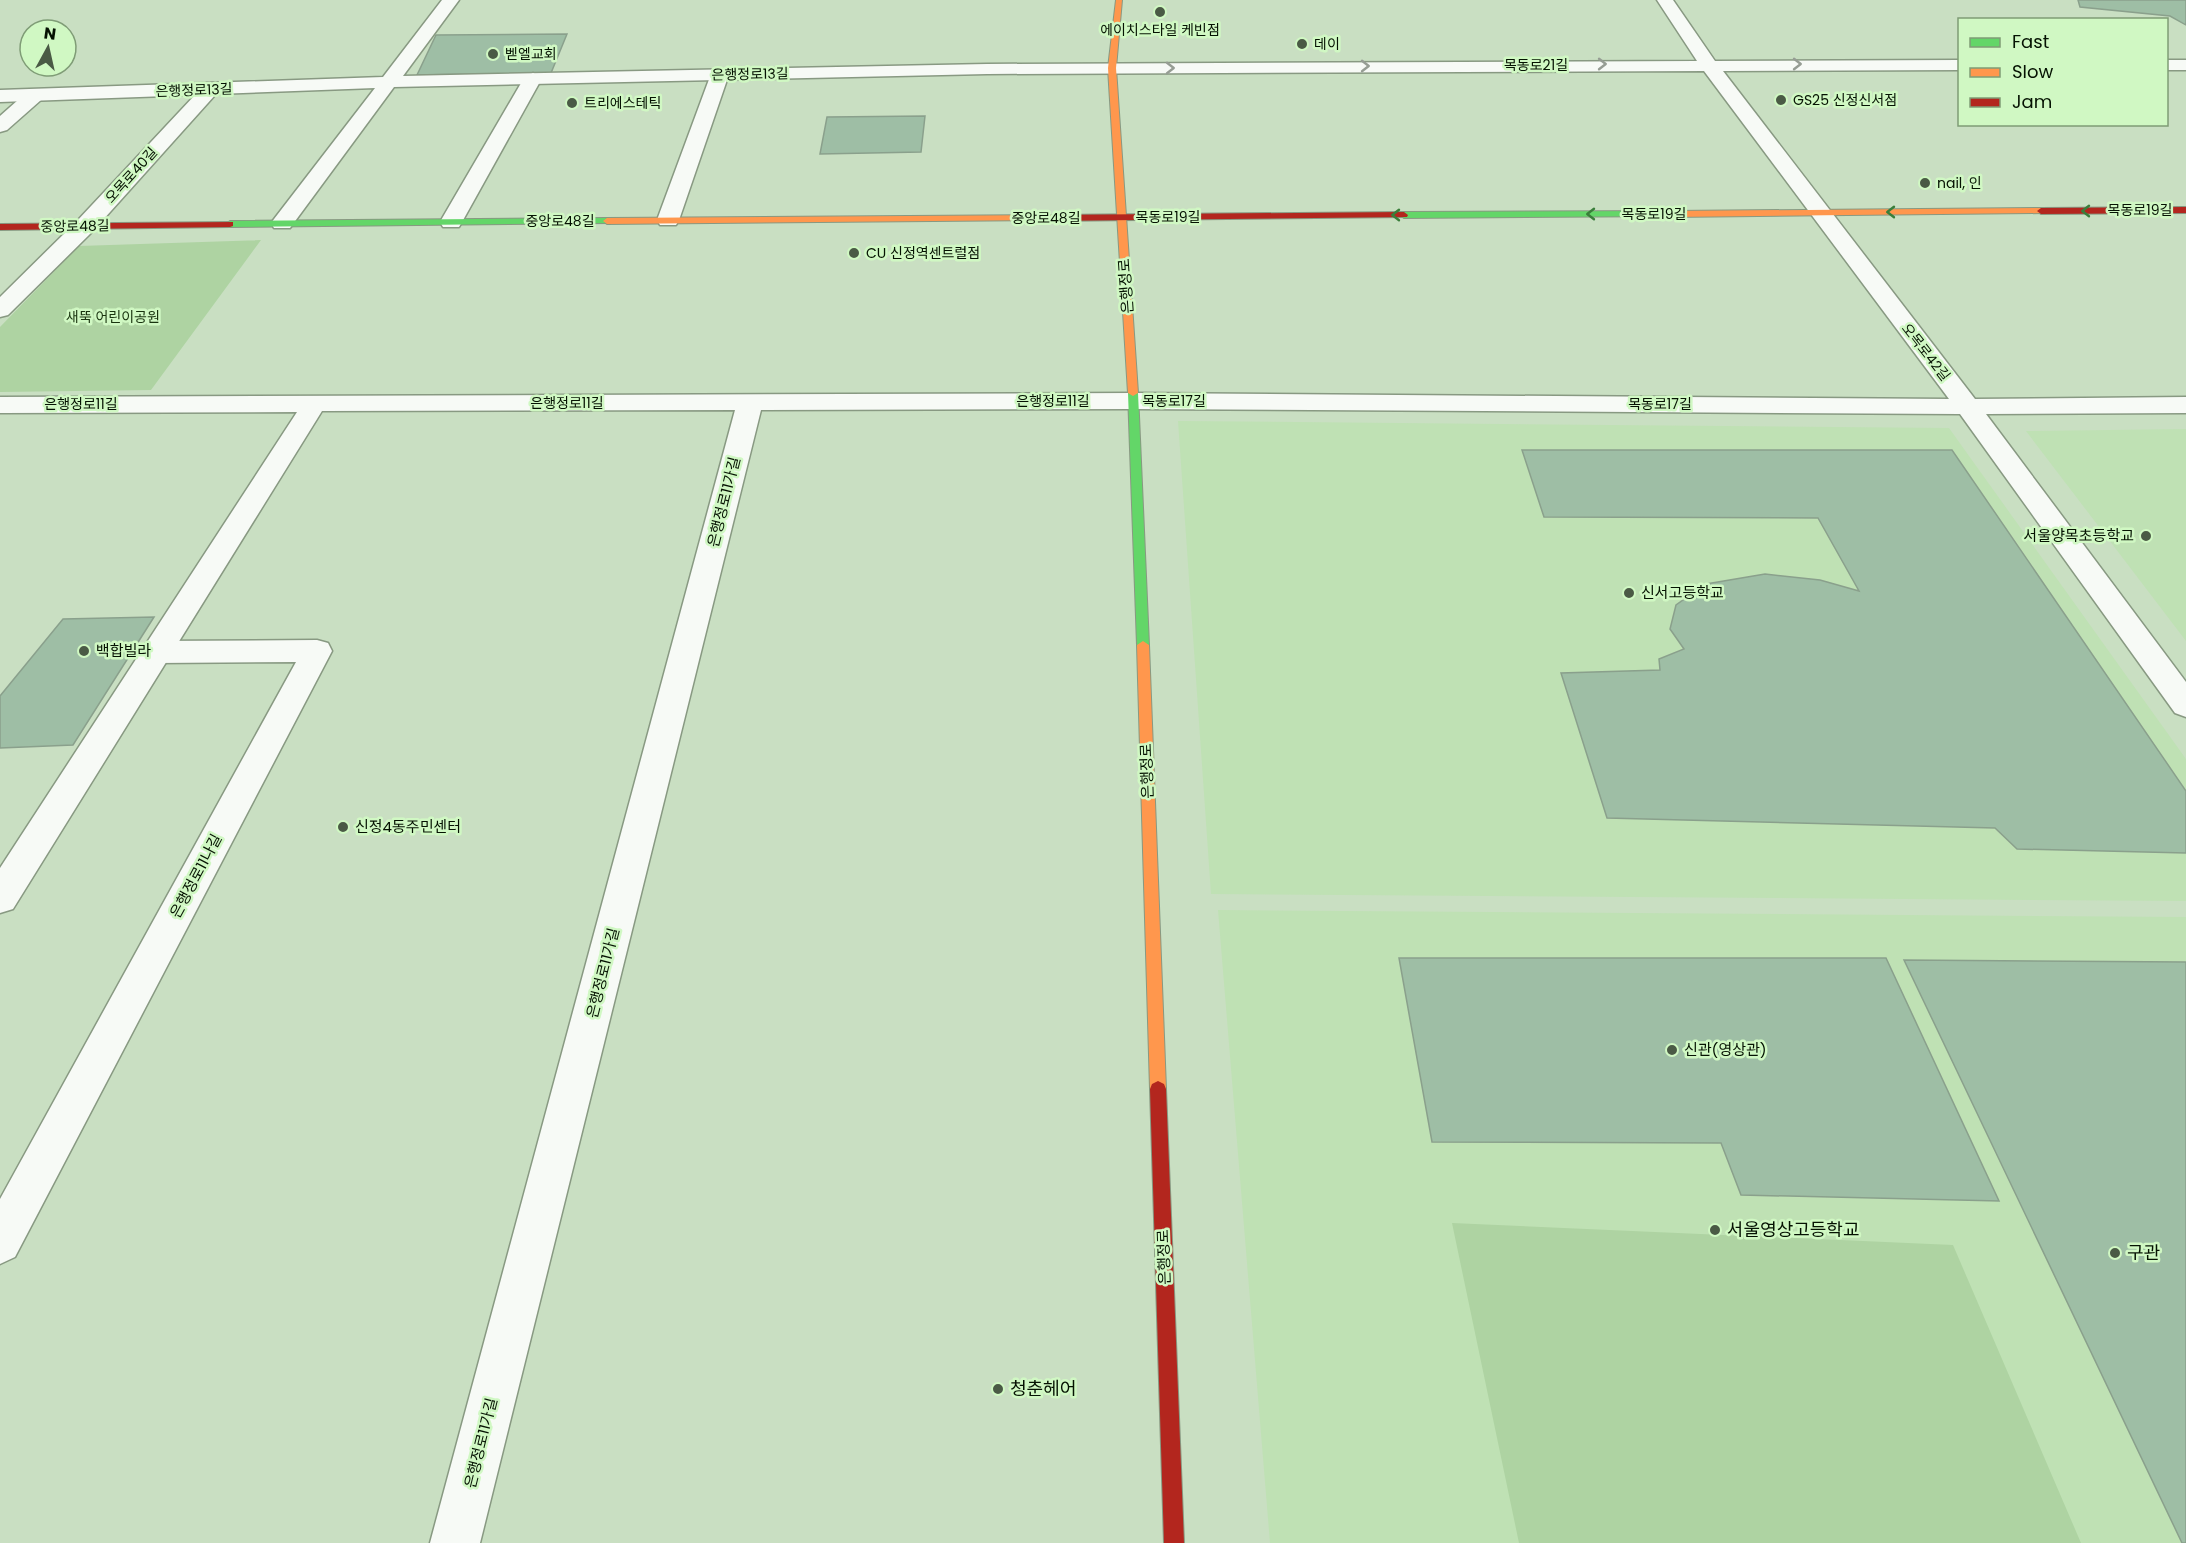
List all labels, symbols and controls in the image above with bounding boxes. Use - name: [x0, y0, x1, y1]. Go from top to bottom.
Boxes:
- marker: 에이치스타일 케빈점: [1153, 5, 1167, 19]
- north arrow: [18, 18, 78, 78]
- legend: [1958, 18, 2168, 126]
- place label: 에이치스타일 케빈점: [1100, 20, 1220, 40]
- text: N: [42, 21, 58, 46]
- text: Fast: [2012, 29, 2049, 54]
- place label: 데이: [1314, 34, 1340, 54]
- marker: 데이: [1295, 37, 1309, 51]
- place label: 벧엘교회: [505, 44, 557, 64]
- marker: 벧엘교회: [486, 47, 500, 61]
- street label: 목동로21길: [1504, 55, 1568, 75]
- one-way arrow: [1598, 58, 1607, 70]
- one-way arrow: [1793, 58, 1802, 70]
- text: Slow: [2012, 59, 2054, 84]
- one-way arrow: [1361, 60, 1370, 72]
- one-way arrow: [1166, 62, 1175, 74]
- street label: 은행정로13길: [711, 63, 789, 85]
- street label: 은행정로13길: [155, 79, 233, 101]
- text: Jam: [2012, 89, 2052, 114]
- place label: GS25 신정신서점: [1793, 90, 1897, 110]
- place label: 트리에스테틱: [584, 93, 661, 113]
- marker: GS25 신정신서점: [1774, 93, 1788, 107]
- marker: 트리에스테틱: [565, 96, 579, 110]
- street label: 오목로40길: [100, 143, 162, 207]
- place label: nail, 인: [1937, 173, 1982, 193]
- marker: nail, 인: [1918, 176, 1932, 190]
- street label: 목동로19길: [2108, 200, 2172, 220]
- street label: 목동로19길: [1622, 204, 1686, 224]
- one-way arrow: [2081, 205, 2090, 217]
- one-way arrow: [1886, 206, 1895, 218]
- street label: 목동로19길: [1136, 207, 1200, 227]
- street label: 중앙로48길: [1011, 208, 1081, 228]
- one-way arrow: [1586, 208, 1595, 220]
- one-way arrow: [1391, 209, 1400, 221]
- street label: 중앙로48길: [525, 211, 595, 231]
- street label: 중앙로48길: [40, 215, 110, 237]
- place label: CU 신정역센트럴점: [866, 243, 980, 263]
- marker: CU 신정역센트럴점: [847, 246, 861, 260]
- street label: 은행정로: [1113, 258, 1138, 314]
- park label: 새뚝 어린이공원: [66, 307, 160, 327]
- street label: 오목로42길: [1897, 319, 1955, 385]
- street label: 은행정로11길: [1016, 391, 1090, 411]
- street label: 목동로17길: [1142, 391, 1206, 411]
- street label: 은행정로11길: [530, 393, 604, 413]
- street label: 은행정로11길: [44, 394, 118, 414]
- street label: 목동로17길: [1628, 394, 1692, 414]
- street label: 은행정로11가길: [702, 455, 745, 549]
- place label: 서울양목초등학교: [2024, 525, 2134, 546]
- marker: 서울양목초등학교: [2139, 529, 2153, 543]
- place label: 신서고등학교: [1641, 582, 1724, 603]
- marker: 신서고등학교: [1622, 586, 1636, 600]
- place label: 백합빌라: [96, 640, 151, 661]
- marker: 백합빌라: [77, 644, 91, 658]
- street label: 은행정로: [1135, 743, 1158, 799]
- place label: 신정4동주민센터: [355, 816, 461, 837]
- marker: 신정4동주민센터: [336, 820, 350, 834]
- street label: 은행정로11나길: [165, 830, 227, 921]
- street label: 은행정로11가길: [581, 926, 624, 1020]
- place label: 신관(영상관): [1684, 1039, 1767, 1060]
- marker: 신관(영상관): [1665, 1043, 1679, 1057]
- place label: 서울영상고등학교: [1727, 1217, 1859, 1242]
- marker: 서울영상고등학교: [1708, 1223, 1722, 1237]
- street label: 은행정로: [1152, 1229, 1175, 1285]
- place label: 구관: [2127, 1240, 2161, 1265]
- marker: 구관: [2108, 1246, 2122, 1260]
- place label: 청춘헤어: [1010, 1376, 1076, 1401]
- marker: 청춘헤어: [991, 1382, 1005, 1396]
- street label: 은행정로11가길: [459, 1396, 502, 1490]

